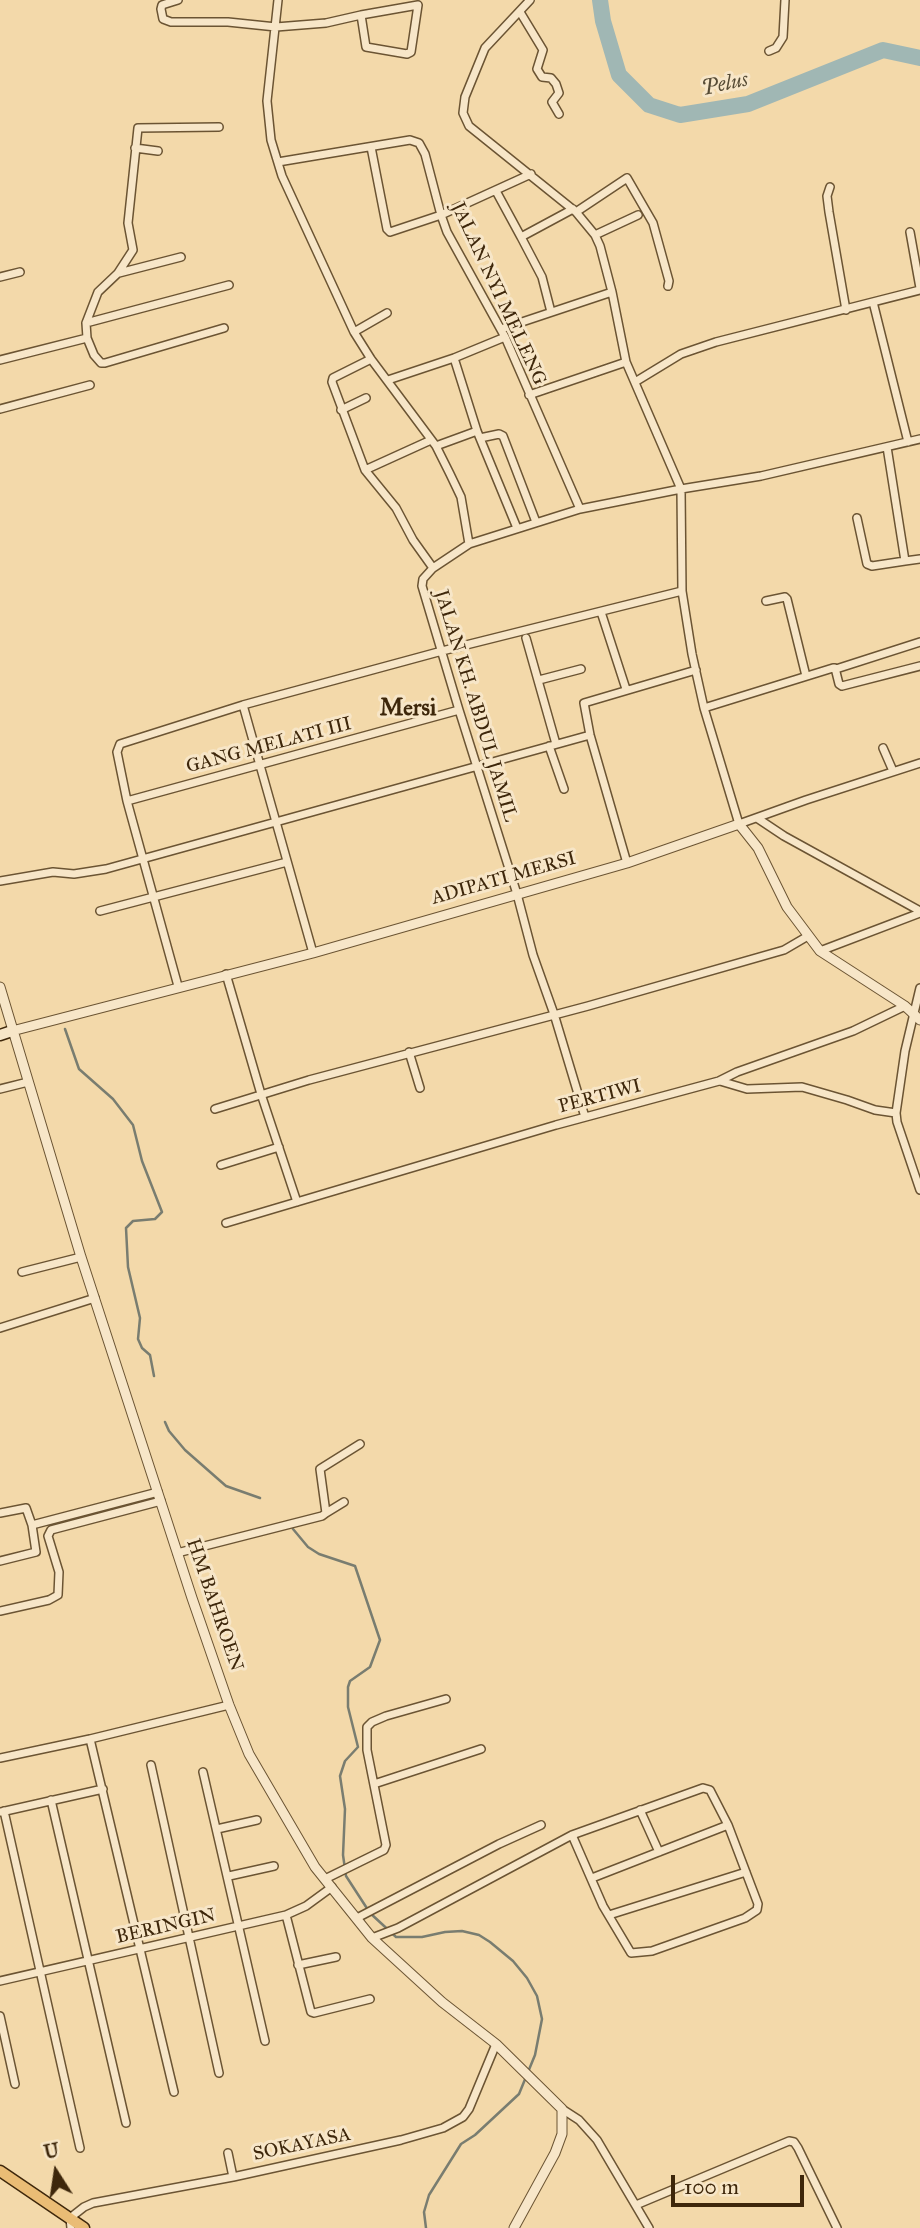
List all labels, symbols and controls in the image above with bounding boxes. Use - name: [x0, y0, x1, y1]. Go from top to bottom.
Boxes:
- water label: Pelus: [700, 68, 750, 102]
- street label: JALAN NYI MELENG: [446, 199, 550, 389]
- street label: JALAN KH. ABDUL JAMIL: [429, 587, 521, 825]
- district label: Mersi: [380, 695, 436, 723]
- street label: GANG MELATI III: [184, 713, 354, 779]
- street label: ADIPATI MERSI: [429, 847, 579, 911]
- street label: PERTIWI: [556, 1075, 644, 1119]
- street label: HM BAHROEN: [181, 1536, 247, 1674]
- street label: BERINGIN: [114, 1904, 218, 1950]
- street label: SOKAYASA: [251, 2124, 353, 2166]
- north arrow: [21, 2137, 91, 2207]
- text: U: [42, 2138, 61, 2164]
- scale bar: [675, 2162, 808, 2206]
- text: 100 m: [684, 2174, 739, 2200]

